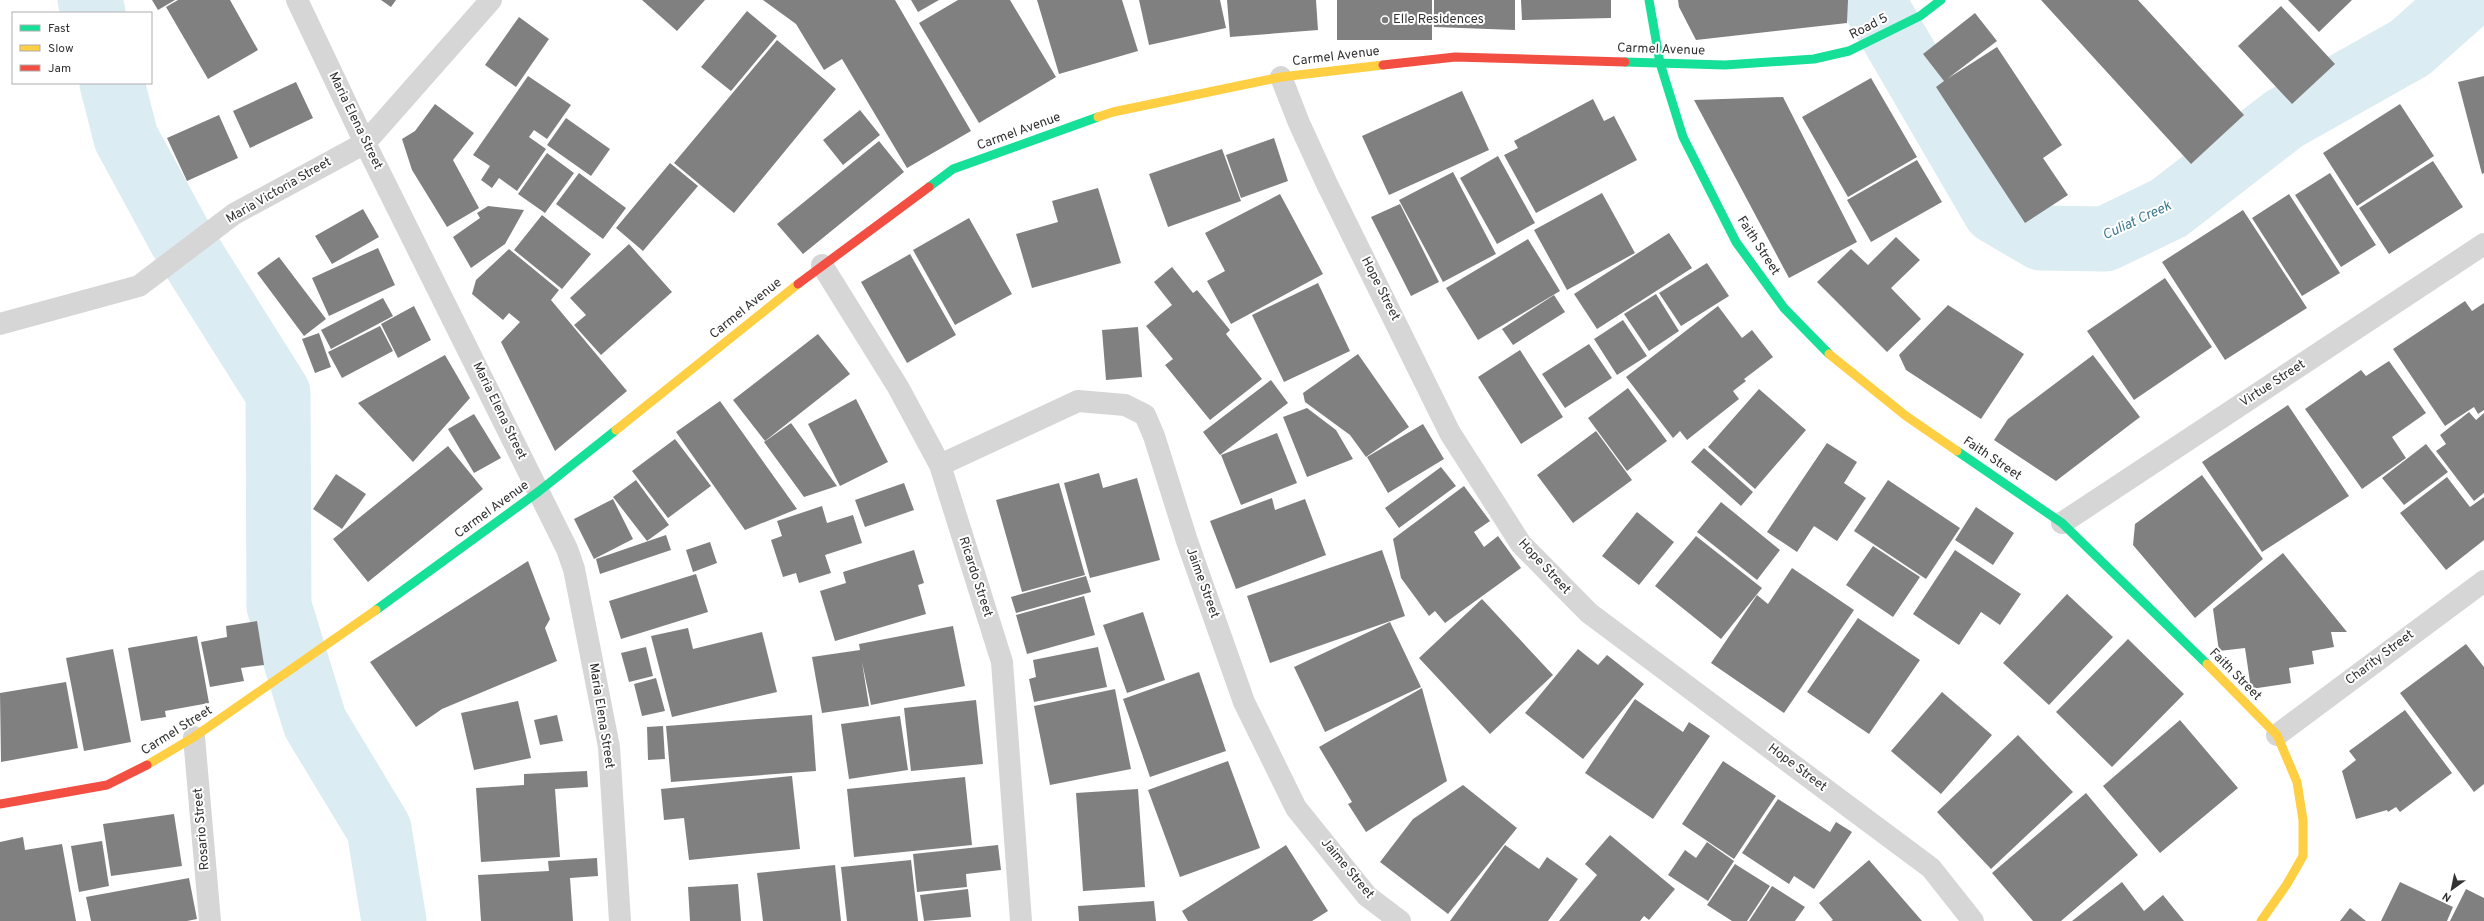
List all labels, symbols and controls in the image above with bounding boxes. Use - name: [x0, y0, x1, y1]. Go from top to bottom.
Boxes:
- street label: Road 5: [1847, 11, 1891, 43]
- legend: [12, 12, 152, 84]
- place label: Elle Residences: [1393, 12, 1484, 28]
- marker: Elle Residences: [1380, 15, 1390, 25]
- text: Fast: [48, 21, 70, 37]
- street label: Carmel Avenue: [1617, 40, 1705, 60]
- text: Slow: [48, 41, 74, 57]
- street label: Carmel Avenue: [1291, 44, 1381, 70]
- text: Jam: [48, 61, 71, 77]
- street label: Maria Elena Street: [324, 70, 386, 173]
- street label: Carmel Avenue: [975, 109, 1063, 155]
- street label: Maria Victoria Street: [224, 154, 335, 228]
- water label: Culiat Creek: [2100, 197, 2175, 244]
- street label: Faith Street: [1733, 213, 1783, 279]
- street label: Hope Street: [1357, 254, 1403, 324]
- street label: Carmel Avenue: [707, 275, 785, 343]
- street label: Virtue Street: [2237, 357, 2309, 411]
- street label: Maria Elena Street: [468, 360, 530, 463]
- street label: Faith Street: [1960, 434, 2024, 484]
- street label: Carmel Avenue: [452, 478, 532, 542]
- street label: Ricardo Street: [954, 535, 996, 619]
- street label: Hope Street: [1514, 536, 1574, 598]
- street label: Jaime Street: [1182, 545, 1222, 621]
- street label: Charity Street: [2343, 627, 2417, 689]
- street label: Faith Street: [2206, 646, 2264, 704]
- street label: Maria Elena Street: [585, 662, 617, 770]
- street label: Carmel Street: [138, 703, 216, 759]
- street label: Hope Street: [1764, 741, 1830, 795]
- street label: Rosario Street: [190, 787, 214, 871]
- street label: Jaime Street: [1317, 835, 1377, 903]
- north arrow: [2432, 869, 2472, 909]
- text: N: [2440, 889, 2454, 905]

